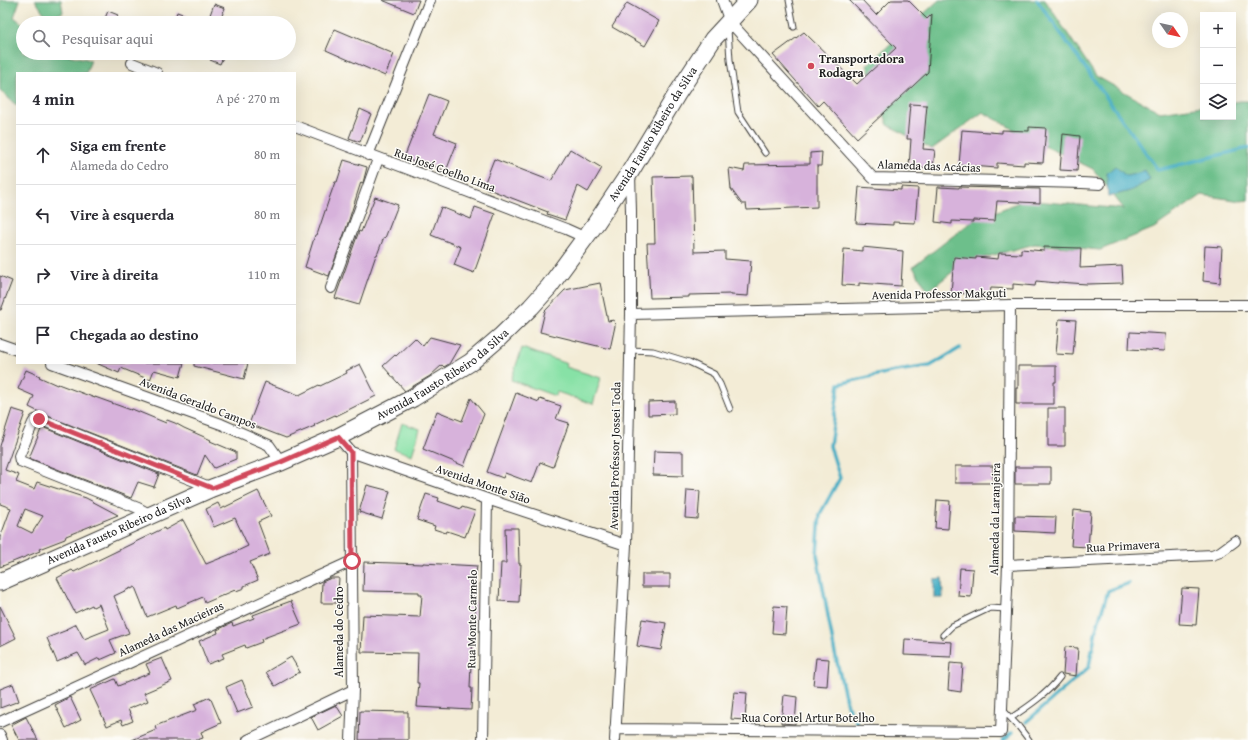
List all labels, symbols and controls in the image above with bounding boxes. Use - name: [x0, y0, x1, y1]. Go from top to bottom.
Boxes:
- north arrow: [1152, 12, 1188, 48]
- map controls: [1200, 12, 1236, 120]
- button: +: [1200, 12, 1236, 48]
- search box: [16, 16, 296, 60]
- icon: search: [30, 27, 52, 49]
- text: Pesquisar aqui: [62, 28, 153, 49]
- button: −: [1200, 48, 1236, 84]
- place label: Transportadora Rodagra: [819, 50, 905, 81]
- marker: Transportadora Rodagra: [806, 61, 816, 71]
- street label: Avenida Fausto Ribeiro da Silva: [604, 63, 701, 205]
- button: layers: [1200, 84, 1236, 120]
- text: 4 min: [32, 86, 74, 111]
- text: A pé · 270 m: [216, 89, 280, 108]
- text: Siga em frente: [70, 135, 166, 156]
- street label: Rua José Coelho Lima: [392, 143, 498, 196]
- icon: ahead: [32, 144, 54, 166]
- text: 80 m: [254, 145, 280, 164]
- street label: Alameda das Acácias: [877, 155, 981, 176]
- text: Alameda do Cedro: [70, 156, 169, 175]
- icon: left: [32, 204, 54, 226]
- text: Vire à esquerda: [70, 204, 174, 225]
- text: 80 m: [254, 205, 280, 224]
- icon: right: [32, 264, 54, 286]
- text: Vire à direita: [70, 264, 158, 285]
- text: 110 m: [248, 265, 280, 284]
- street label: Avenida Professor Makguti: [872, 284, 1007, 303]
- icon: arrive: [32, 324, 54, 346]
- text: Chegada ao destino: [70, 324, 198, 345]
- street label: Avenida Fausto Ribeiro da Silva: [373, 324, 512, 424]
- street label: Avenida Geraldo Campos: [137, 372, 259, 433]
- street label: Avenida Professor Jossei Toda: [605, 381, 624, 530]
- route end: [30, 410, 48, 428]
- street label: Avenida Monte Sião: [434, 459, 533, 508]
- street label: Alameda da Laranjeira: [985, 462, 1004, 575]
- street label: Avenida Fausto Ribeiro da Silva: [44, 489, 194, 568]
- street label: Rua Primavera: [1086, 535, 1160, 556]
- route start: [343, 552, 361, 570]
- street label: Rua Monte Carmelo: [462, 569, 481, 669]
- street label: Alameda do Cedro: [330, 586, 347, 678]
- street label: Alameda das Macieiras: [115, 597, 226, 660]
- street label: Rua Coronel Artur Botelho: [741, 709, 875, 726]

